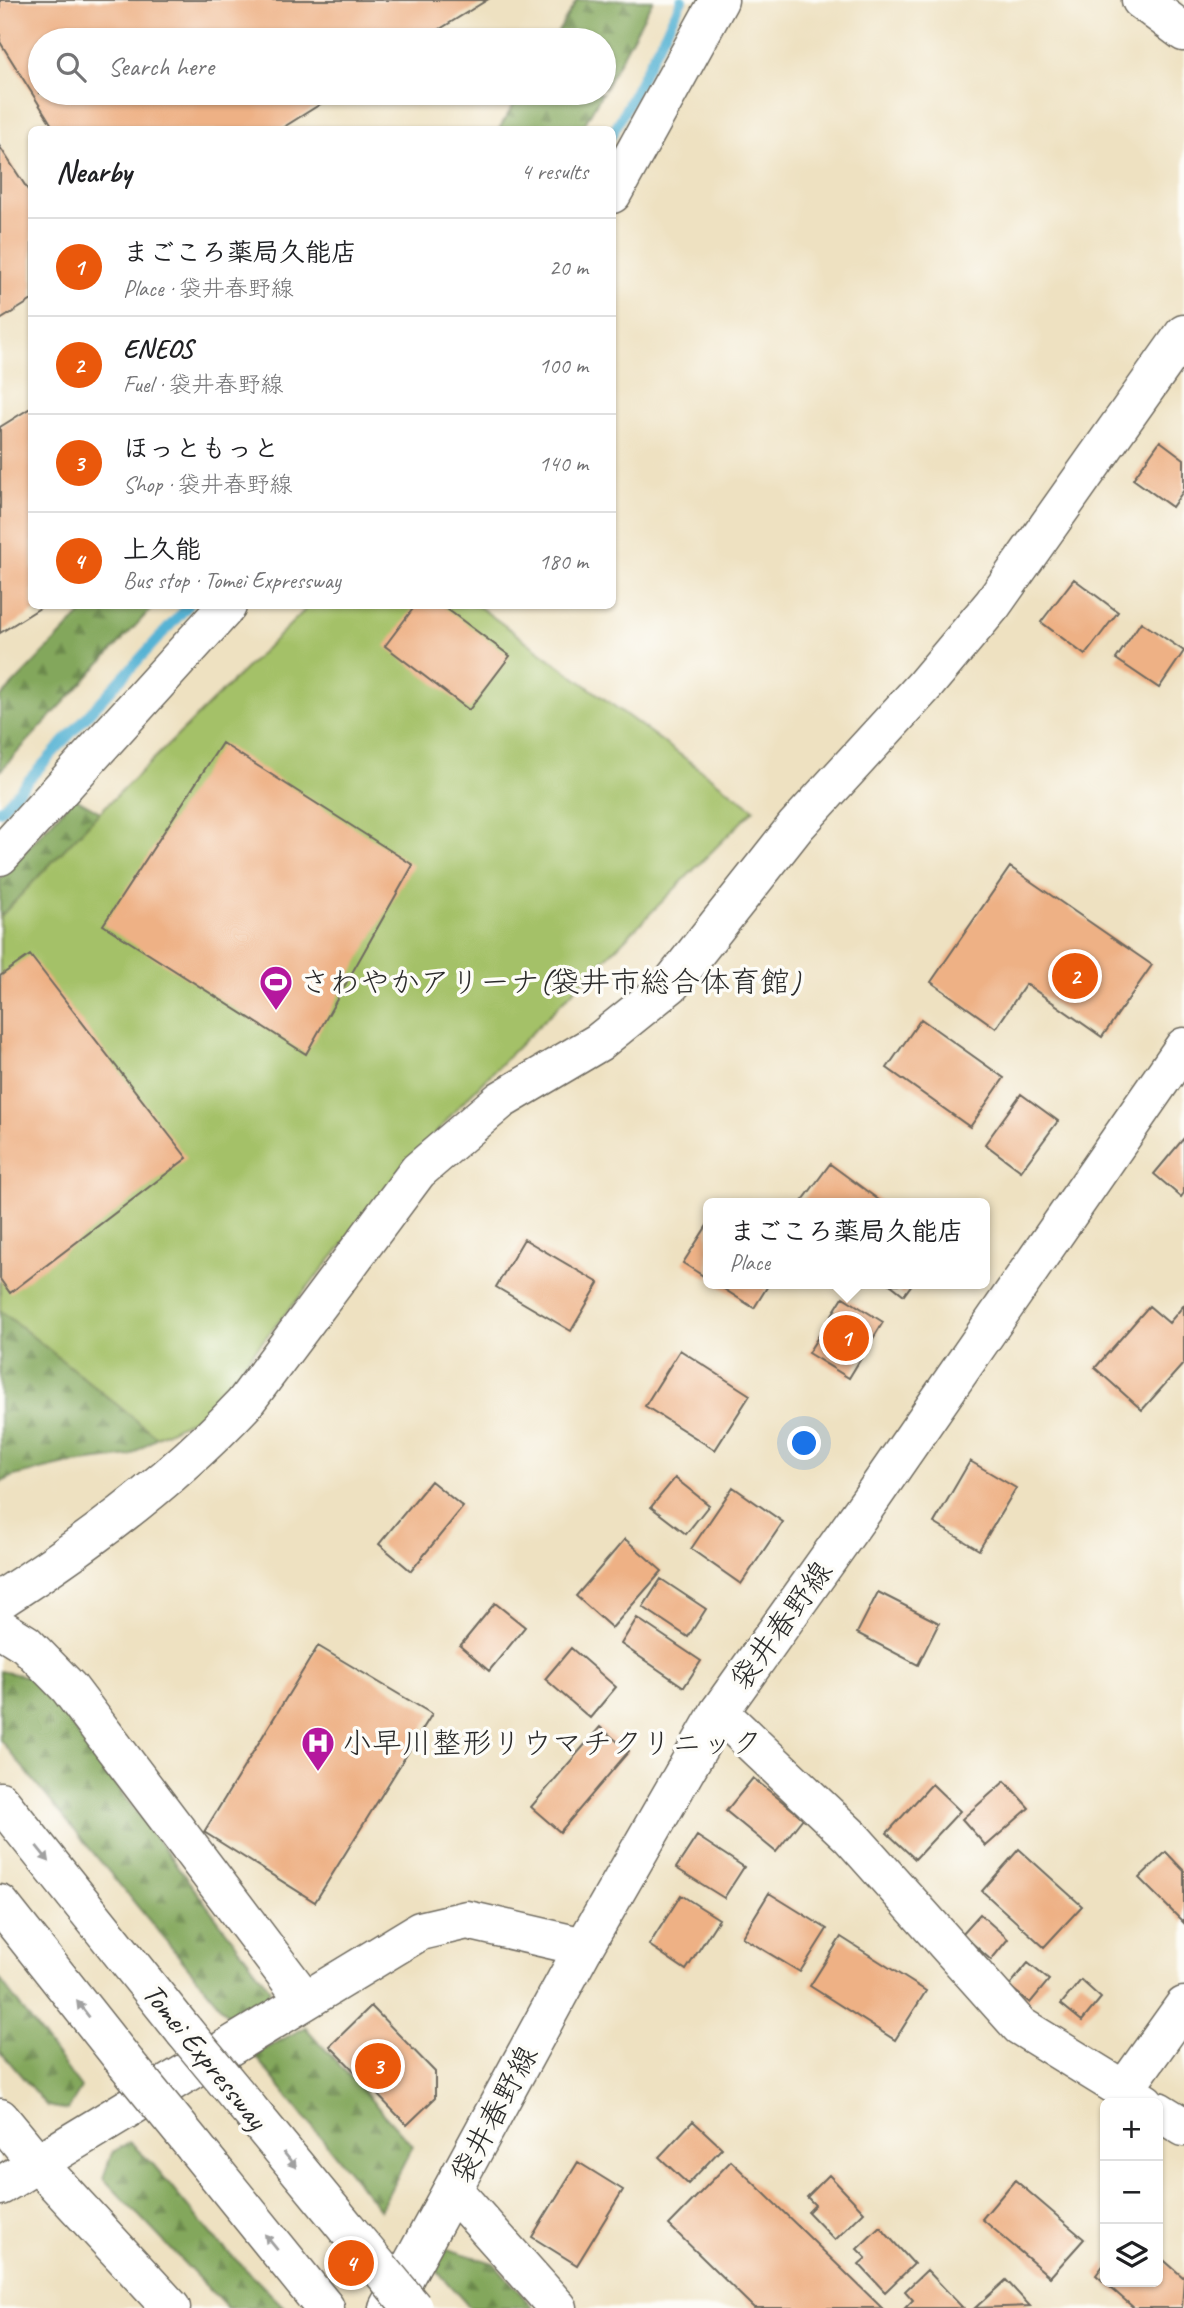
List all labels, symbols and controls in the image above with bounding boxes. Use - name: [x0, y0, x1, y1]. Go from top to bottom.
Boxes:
- search box: [28, 28, 616, 105]
- icon: search: [52, 48, 90, 86]
- text: Search here: [108, 50, 214, 83]
- text: Nearby: [56, 153, 132, 191]
- text: 4 results: [521, 157, 588, 186]
- text: まごころ薬局久能店: [123, 236, 357, 269]
- text: 1: [74, 253, 84, 282]
- text: 20 m: [549, 253, 588, 282]
- text: Place · 袋井春野線: [123, 274, 294, 303]
- text: ENEOS: [123, 332, 193, 365]
- text: 2: [74, 351, 84, 380]
- text: 100 m: [539, 351, 588, 380]
- text: Fuel · 袋井春野線: [123, 370, 284, 399]
- text: ほっともっと: [123, 432, 279, 465]
- text: 3: [74, 449, 84, 478]
- text: 140 m: [539, 449, 588, 478]
- text: Shop · 袋井春野線: [123, 470, 293, 499]
- text: 上久能: [123, 533, 201, 566]
- text: 4: [74, 547, 84, 576]
- text: 180 m: [539, 547, 588, 576]
- text: Bus stop · Tomei Expressway: [123, 566, 341, 595]
- pin: 2: [1052, 950, 1098, 1002]
- sports icon: さわやかアリーナ(袋井市総合体育館): [257, 963, 295, 1012]
- place label: さわやかアリーナ(袋井市総合体育館): [300, 963, 802, 1001]
- popup: [703, 1198, 990, 1289]
- text: まごころ薬局久能店: [729, 1215, 964, 1248]
- text: Place: [729, 1248, 770, 1277]
- pin: 1: [823, 1312, 869, 1364]
- your location: [787, 1426, 821, 1460]
- street label: 袋井春野線: [722, 1553, 840, 1697]
- hospital icon: 小早川整形リウマチクリニック: [299, 1724, 337, 1773]
- place label: 小早川整形リウマチクリニック: [342, 1724, 762, 1762]
- one-way arrow: [35, 1845, 50, 1863]
- street label: Tomei Expressway: [134, 1975, 277, 2138]
- one-way arrow: [76, 2001, 91, 2019]
- street label: 袋井春野線: [442, 2039, 546, 2189]
- pin: 3: [355, 2040, 401, 2092]
- map controls: [1100, 2098, 1163, 2287]
- button: +: [1100, 2098, 1163, 2161]
- one-way arrow: [282, 2152, 297, 2169]
- button: −: [1100, 2161, 1163, 2224]
- button: layers: [1100, 2224, 1163, 2287]
- one-way arrow: [264, 2234, 279, 2252]
- pin: 4: [328, 2237, 374, 2289]

